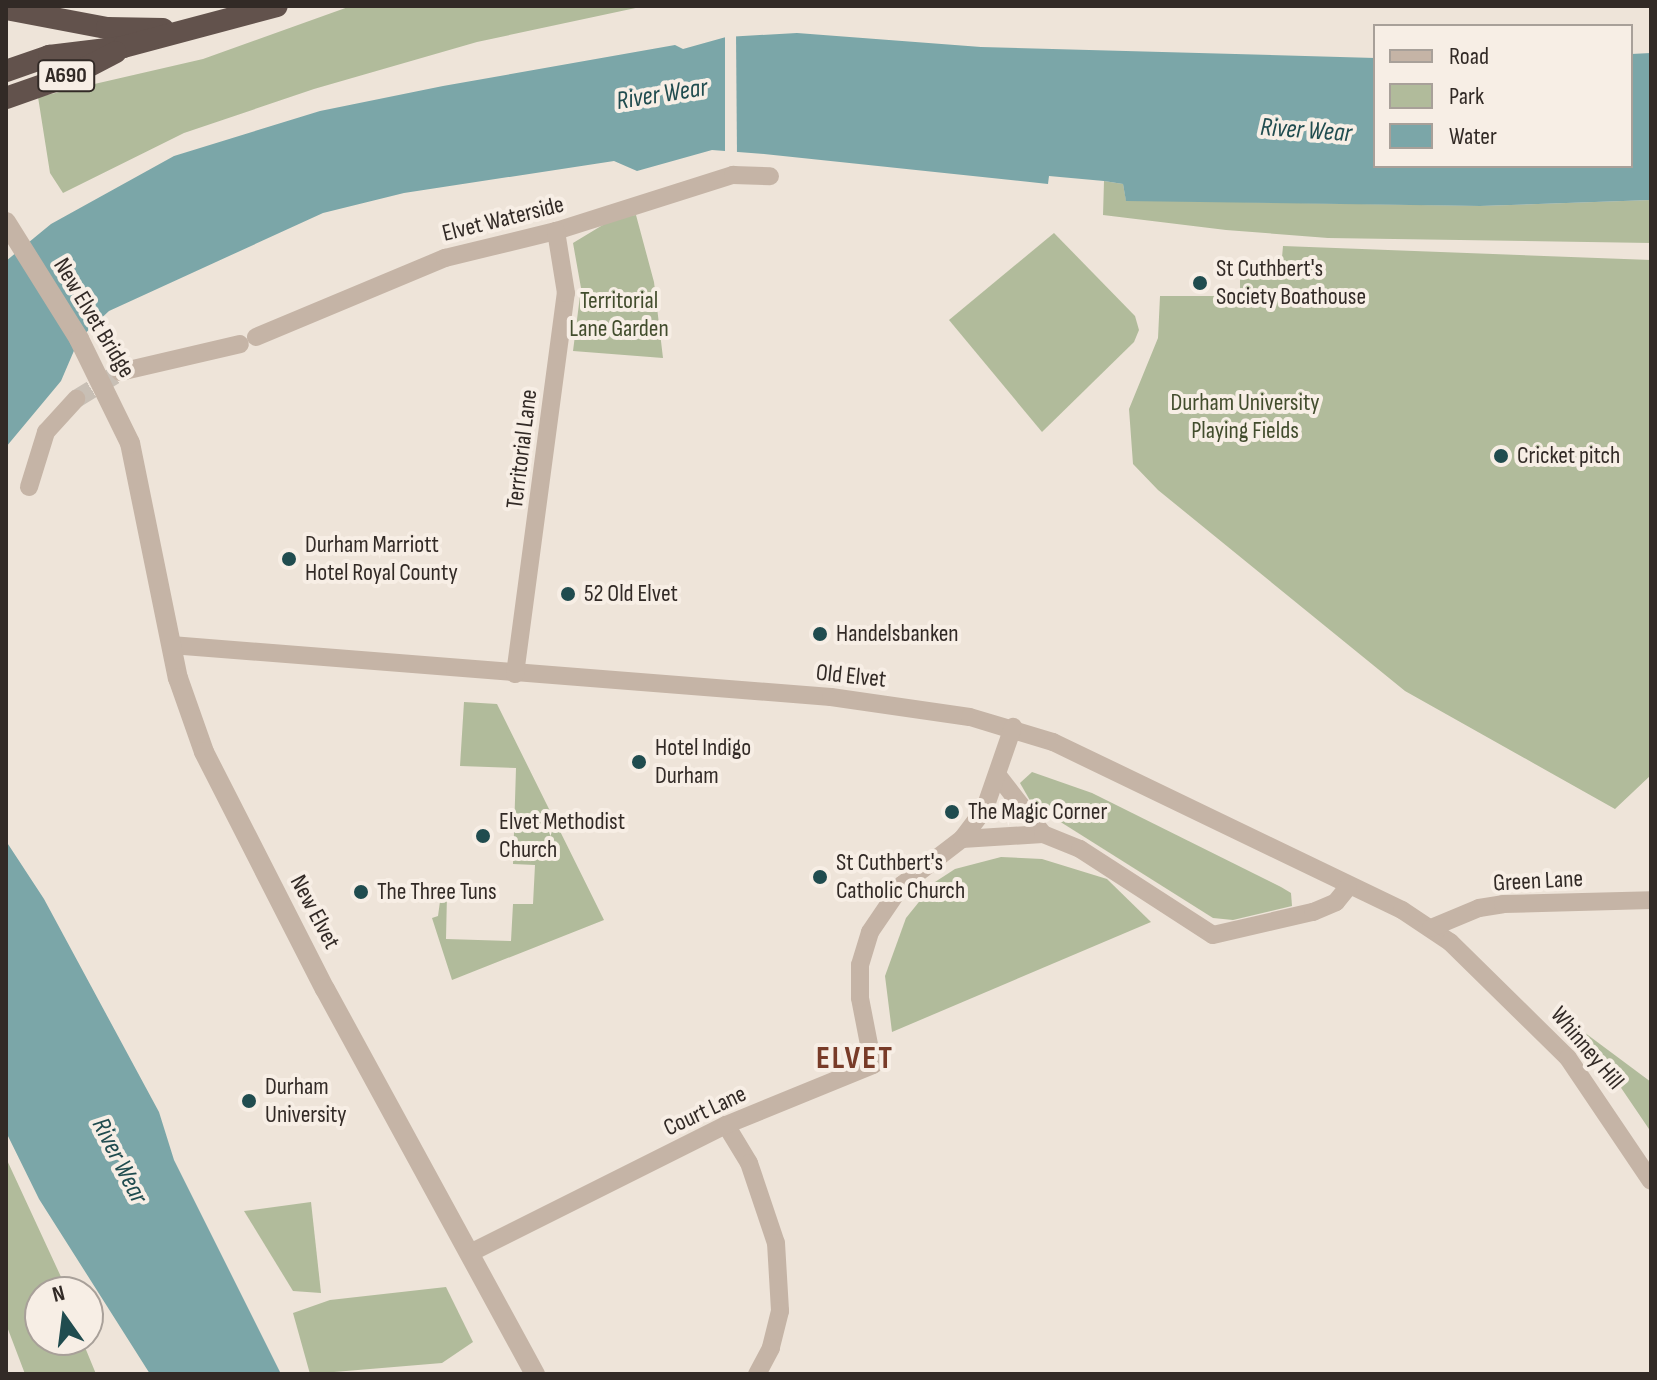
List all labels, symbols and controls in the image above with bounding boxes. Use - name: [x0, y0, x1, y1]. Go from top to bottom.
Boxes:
- legend: [1373, 24, 1633, 168]
- text: Road: [1449, 42, 1489, 71]
- road number: A690: [36, 58, 96, 94]
- water label: River Wear: [614, 72, 710, 118]
- text: Park: [1449, 82, 1484, 111]
- water label: River Wear: [1259, 112, 1353, 150]
- text: Water: [1449, 122, 1497, 151]
- street label: Elvet Waterside: [439, 190, 567, 248]
- street label: New Elvet Bridge: [47, 253, 141, 383]
- place label: St Cuthbert's Society Boathouse: [1216, 255, 1366, 311]
- marker: St Cuthbert's Society Boathouse: [1191, 274, 1209, 292]
- park label: Territorial Lane Garden: [569, 287, 669, 343]
- street label: Territorial Lane: [500, 388, 544, 510]
- park label: Durham University Playing Fields: [1170, 389, 1320, 445]
- place label: Cricket pitch: [1517, 442, 1620, 470]
- marker: Cricket pitch: [1492, 447, 1510, 465]
- place label: Durham Marriott Hotel Royal County: [305, 531, 458, 587]
- marker: Durham Marriott Hotel Royal County: [280, 550, 298, 568]
- place label: 52 Old Elvet: [584, 580, 678, 608]
- marker: 52 Old Elvet: [559, 585, 577, 603]
- place label: Handelsbanken: [836, 620, 959, 648]
- marker: Handelsbanken: [811, 625, 829, 643]
- street label: Old Elvet: [814, 658, 888, 694]
- place label: Hotel Indigo Durham: [655, 734, 751, 790]
- marker: Hotel Indigo Durham: [630, 753, 648, 771]
- place label: The Magic Corner: [968, 798, 1107, 826]
- marker: The Magic Corner: [943, 803, 961, 821]
- place label: Elvet Methodist Church: [499, 808, 625, 864]
- marker: Elvet Methodist Church: [474, 827, 492, 845]
- place label: St Cuthbert's Catholic Church: [836, 849, 965, 905]
- street label: Green Lane: [1492, 864, 1584, 898]
- marker: St Cuthbert's Catholic Church: [811, 868, 829, 886]
- street label: New Elvet: [284, 870, 346, 954]
- place label: The Three Tuns: [377, 878, 497, 906]
- marker: The Three Tuns: [352, 883, 370, 901]
- street label: Whinney Hill: [1544, 1001, 1630, 1095]
- district label: ELVET: [816, 1040, 894, 1078]
- place label: Durham University: [265, 1073, 347, 1129]
- street label: Court Lane: [659, 1079, 751, 1143]
- marker: Durham University: [240, 1092, 258, 1110]
- water label: River Wear: [84, 1113, 154, 1209]
- north arrow: [24, 1276, 104, 1356]
- text: N: [50, 1280, 68, 1309]

